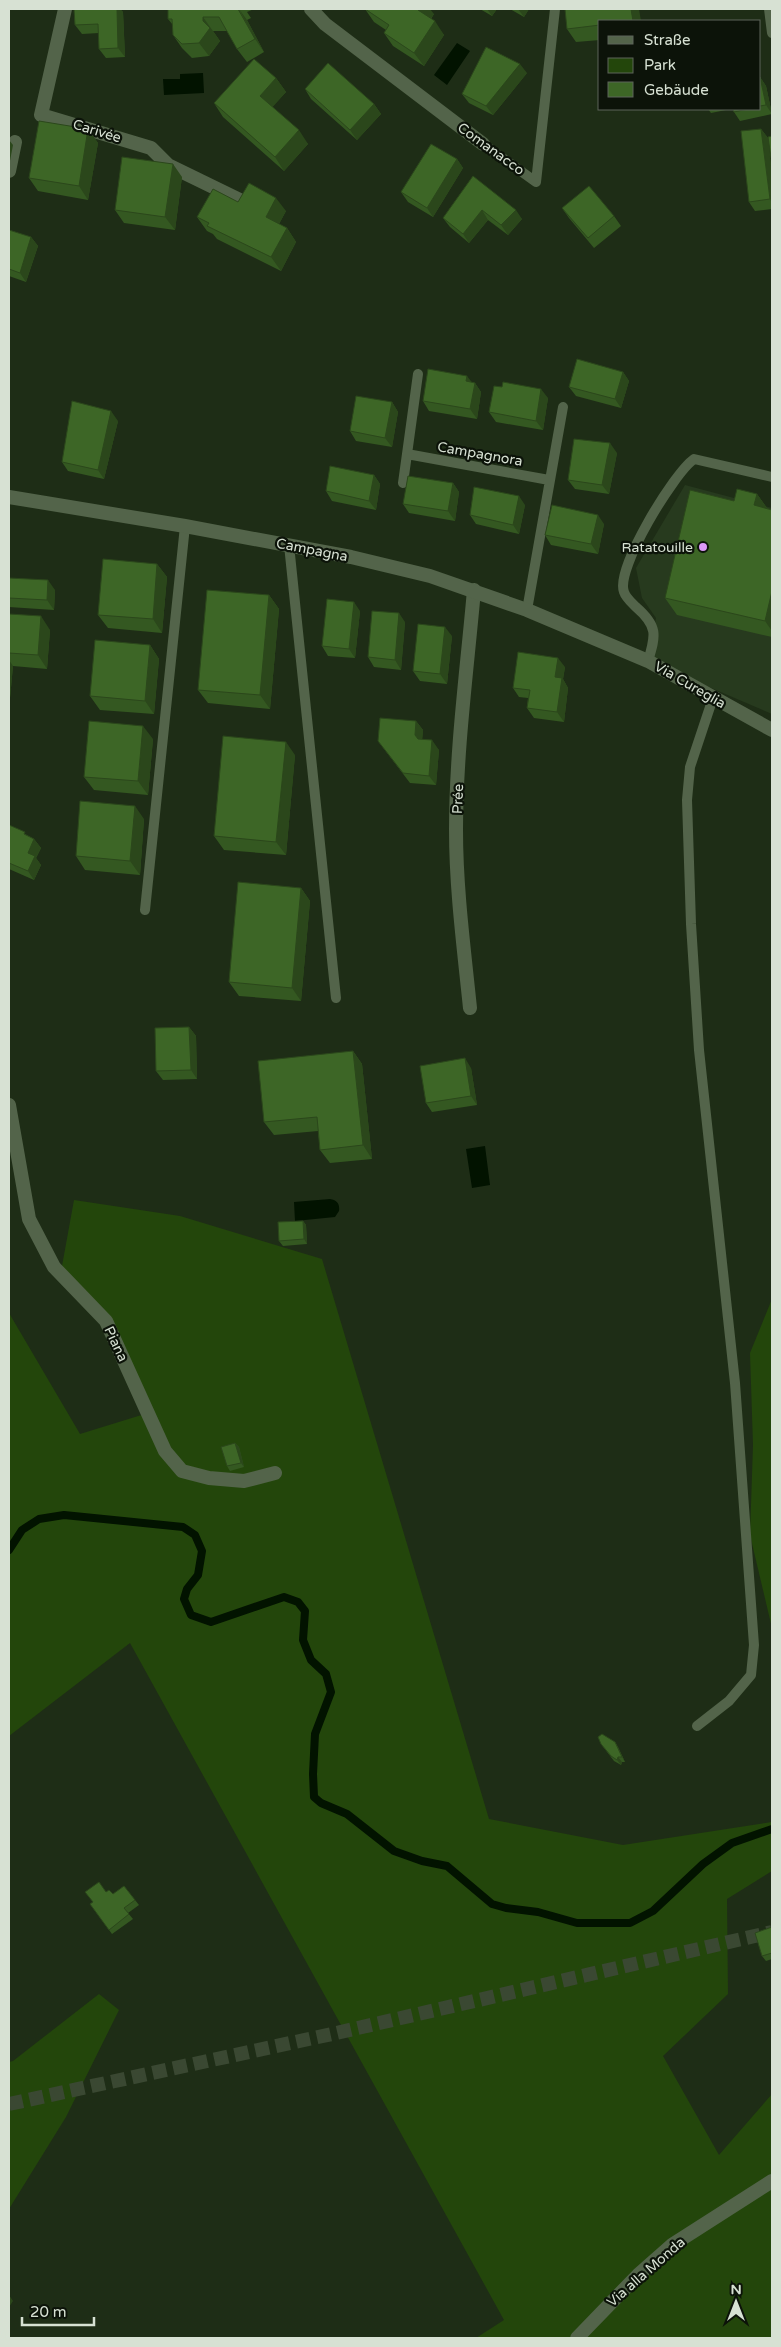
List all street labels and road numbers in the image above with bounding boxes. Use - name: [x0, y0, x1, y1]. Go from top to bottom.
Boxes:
- street label: Carivée: [71, 116, 123, 146]
- street label: Comanacco: [454, 119, 528, 179]
- street label: Campagnora: [436, 438, 524, 470]
- street label: Campagna: [275, 535, 349, 565]
- street label: Via Cureglia: [651, 658, 729, 712]
- street label: Prée: [449, 783, 467, 815]
- street label: Piana: [100, 1324, 132, 1364]
- street label: Via alla Monda: [603, 2233, 689, 2311]

